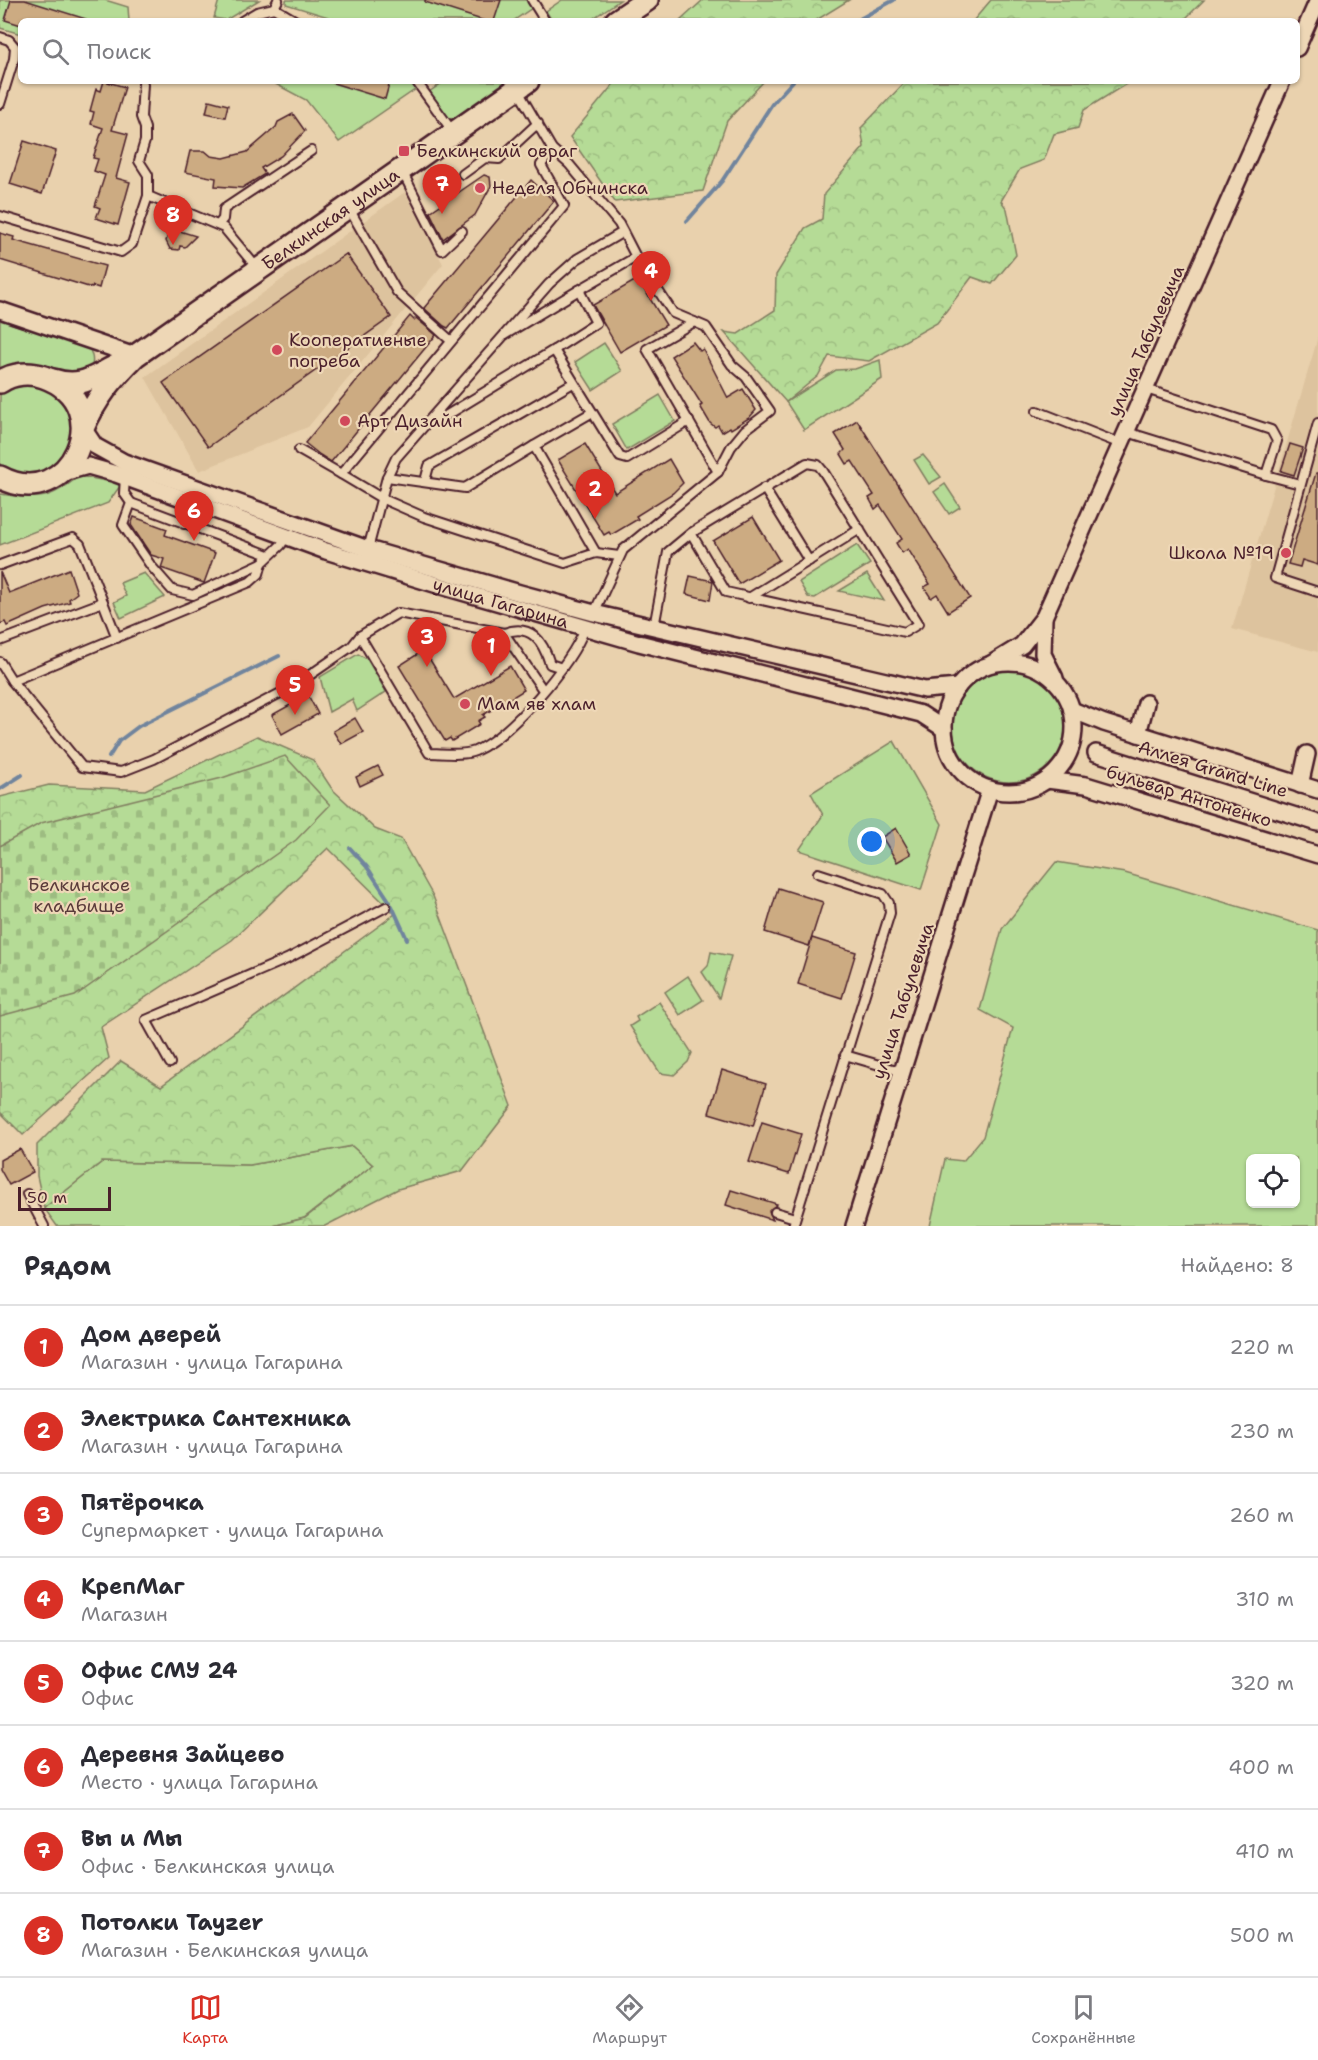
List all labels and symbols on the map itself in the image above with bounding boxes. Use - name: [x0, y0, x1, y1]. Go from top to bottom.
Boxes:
- place label: Белкинский овраг: [416, 139, 577, 163]
- marker: Белкинский овраг: [397, 144, 411, 158]
- street label: Белкинская улица: [257, 163, 404, 276]
- pin: 7: [422, 164, 462, 214]
- place label: Неделя Обнинска: [492, 176, 648, 200]
- marker: Неделя Обнинска: [473, 181, 487, 195]
- pin: 8: [154, 196, 192, 245]
- pin: 4: [632, 252, 670, 301]
- street label: улица Табулевича: [1102, 262, 1190, 420]
- place label: Кооперативные погреба: [289, 328, 427, 373]
- marker: Кооперативные погреба: [270, 343, 284, 357]
- place label: Арт Дизайн: [357, 409, 462, 433]
- marker: Арт Дизайн: [338, 414, 352, 428]
- pin: 2: [576, 470, 614, 519]
- pin: 6: [174, 492, 214, 541]
- place label: Школа №19: [1168, 541, 1274, 565]
- marker: Школа №19: [1279, 546, 1293, 560]
- street label: улица Гагарина: [430, 572, 571, 634]
- pin: 3: [408, 618, 446, 667]
- pin: 1: [472, 626, 510, 676]
- pin: 5: [276, 666, 314, 715]
- place label: Мам яв хлам: [477, 692, 596, 716]
- marker: Мам яв хлам: [458, 697, 472, 711]
- street label: Аллея Grand Line: [1135, 735, 1291, 803]
- street label: бульвар Антоненко: [1103, 759, 1275, 833]
- your location: [857, 827, 886, 856]
- park label: Белкинское кладбище: [28, 873, 130, 918]
- street label: улица Табулевича: [866, 920, 940, 1082]
- scale bar: [18, 1184, 111, 1212]

